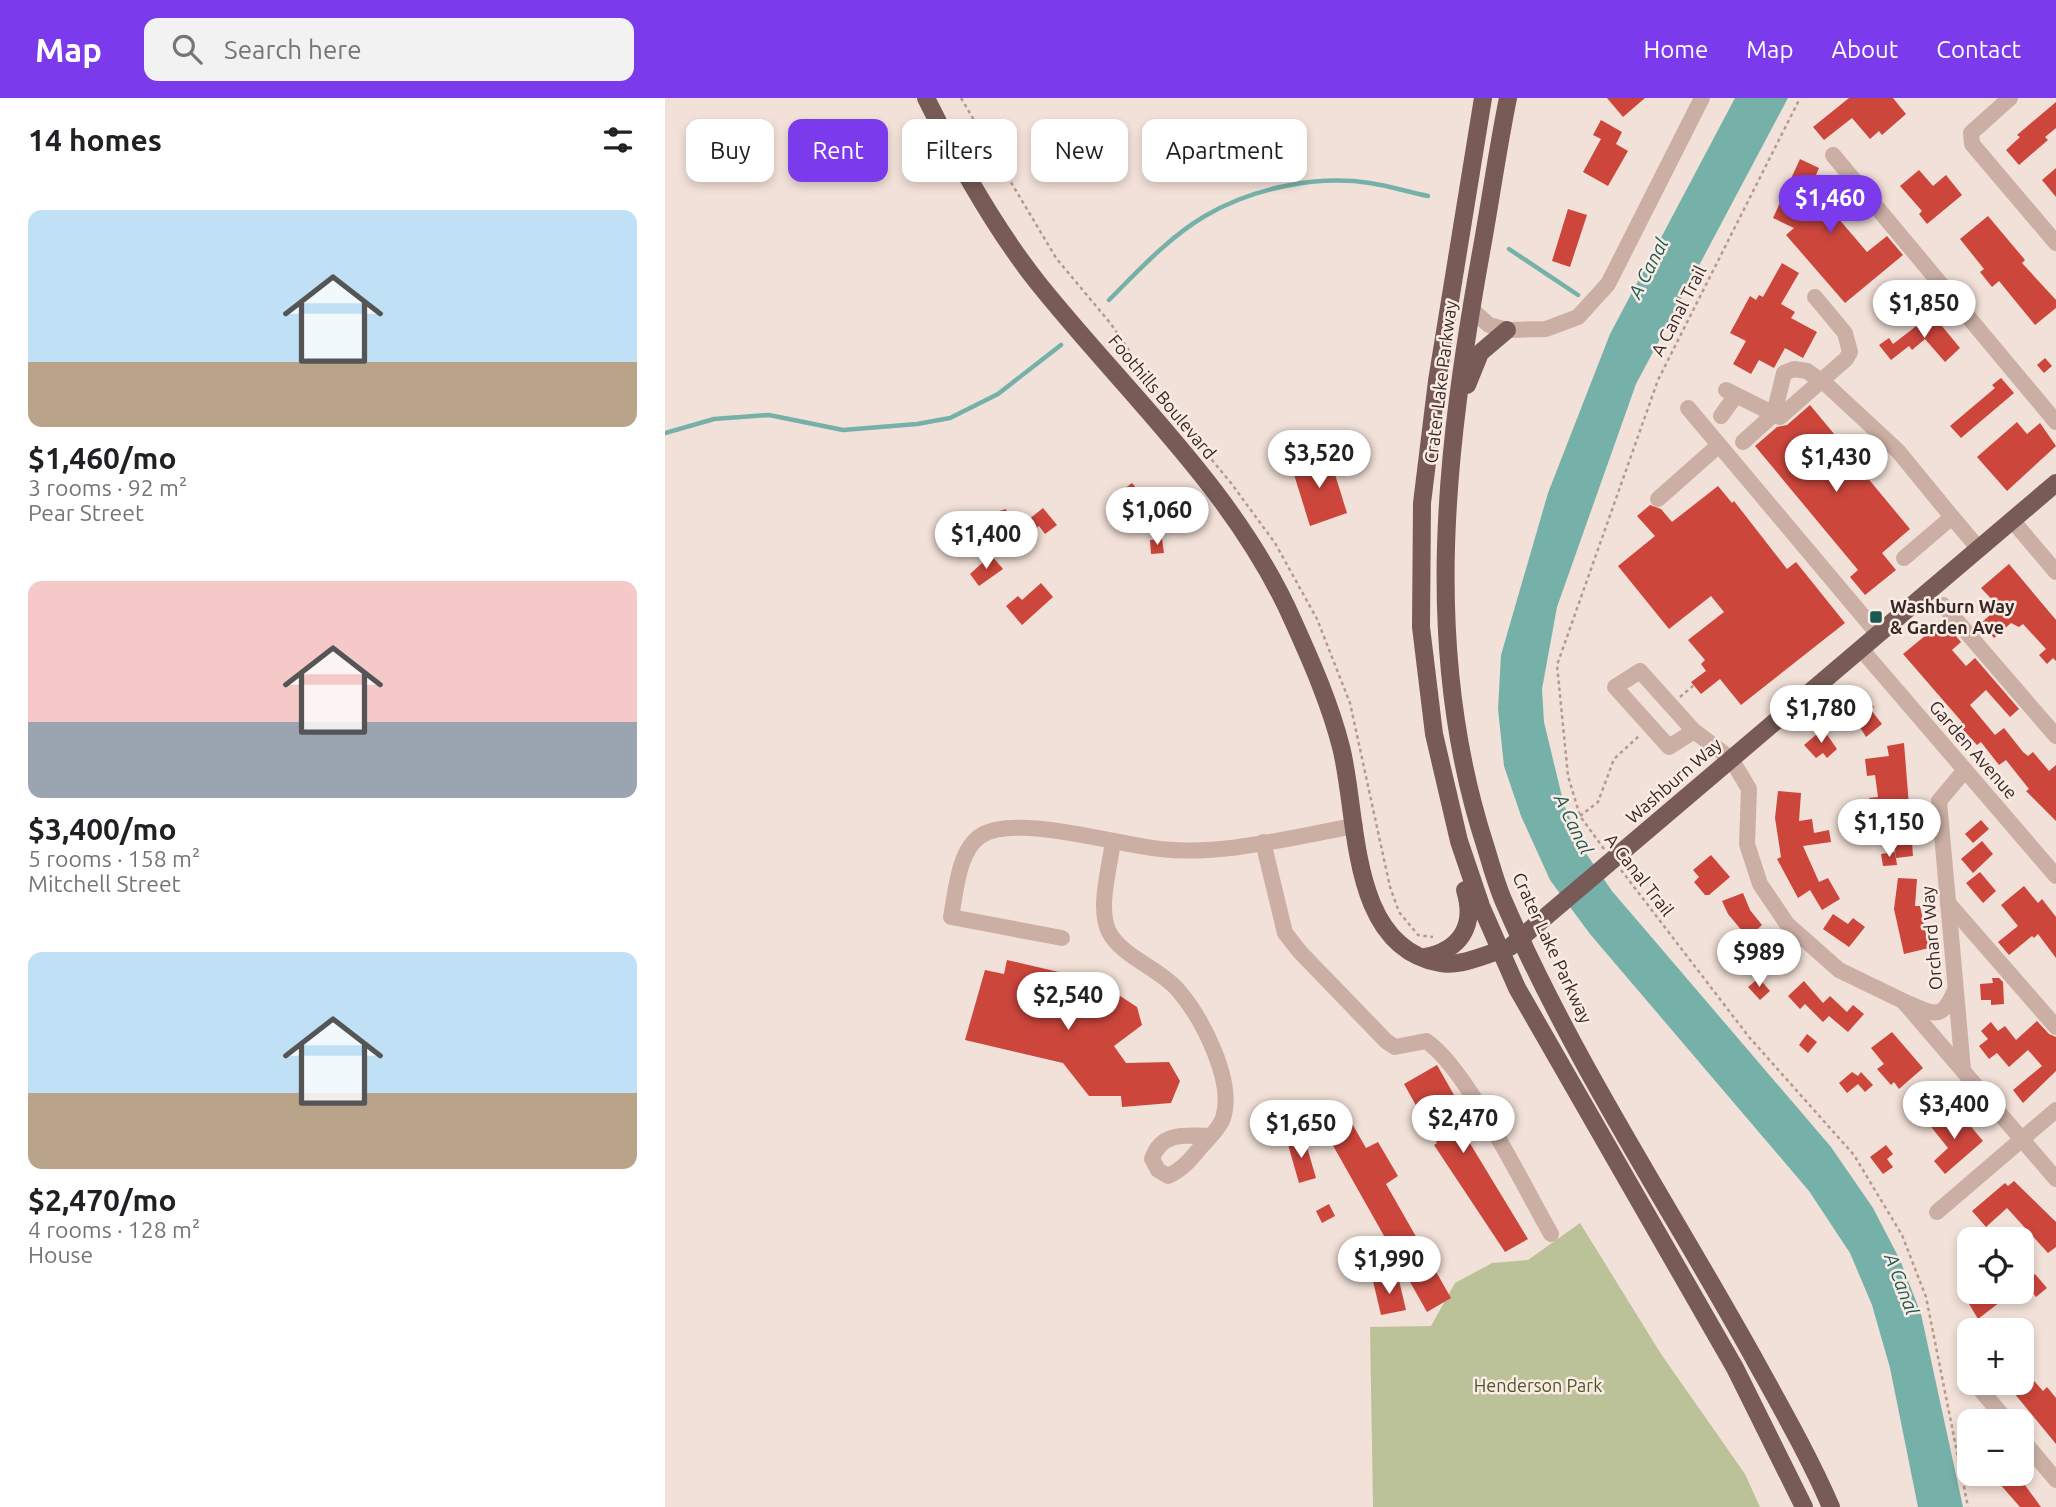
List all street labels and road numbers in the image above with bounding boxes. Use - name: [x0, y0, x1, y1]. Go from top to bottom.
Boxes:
- street label: A Canal Trail: [1647, 262, 1710, 359]
- street label: Crater Lake Parkway: [1420, 299, 1460, 464]
- street label: Foothills Boulevard: [1105, 330, 1221, 462]
- street label: Garden Avenue: [1926, 696, 2022, 803]
- street label: Washburn Way: [1622, 733, 1725, 827]
- street label: A Canal Trail: [1601, 829, 1678, 920]
- street label: Crater Lake Parkway: [1509, 869, 1597, 1026]
- street label: Orchard Way: [1916, 885, 1946, 991]

